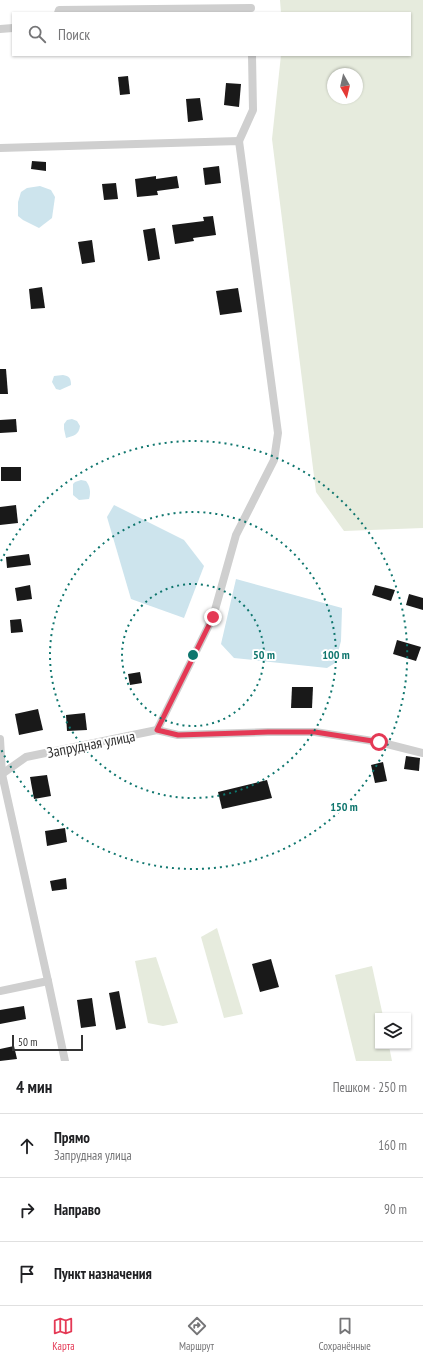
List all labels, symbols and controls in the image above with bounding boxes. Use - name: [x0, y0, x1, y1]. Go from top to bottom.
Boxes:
- search box: [12, 12, 411, 56]
- icon: search: [26, 23, 48, 45]
- text: Поиск: [58, 25, 90, 44]
- north arrow: [327, 68, 363, 104]
- route end: [204, 608, 222, 626]
- text: 50 m: [253, 647, 275, 662]
- text: 100 m: [322, 647, 350, 662]
- centre of rings: [186, 648, 200, 662]
- street label: Запрудная улица: [45, 726, 137, 762]
- route start: [370, 733, 388, 751]
- text: 150 m: [330, 799, 358, 814]
- map controls: [375, 1013, 411, 1049]
- button: layers: [375, 1013, 411, 1049]
- scale bar: [12, 1033, 83, 1052]
- text: 50 m: [18, 1035, 37, 1049]
- text: 4 мин: [16, 1076, 52, 1098]
- text: Пешком · 250 m: [333, 1079, 407, 1096]
- text: Прямо: [54, 1128, 90, 1147]
- icon: ahead: [16, 1135, 38, 1157]
- text: 160 m: [378, 1137, 407, 1154]
- text: Запрудная улица: [54, 1147, 132, 1164]
- icon: right: [16, 1199, 38, 1221]
- text: Направо: [54, 1200, 101, 1219]
- text: 90 m: [384, 1201, 407, 1218]
- icon: arrive: [16, 1263, 38, 1285]
- text: Пункт назначения: [54, 1264, 152, 1283]
- tab: Карта: [52, 1315, 75, 1353]
- tab: Маршрут: [179, 1315, 214, 1353]
- tab: Сохранённые: [318, 1315, 371, 1353]

